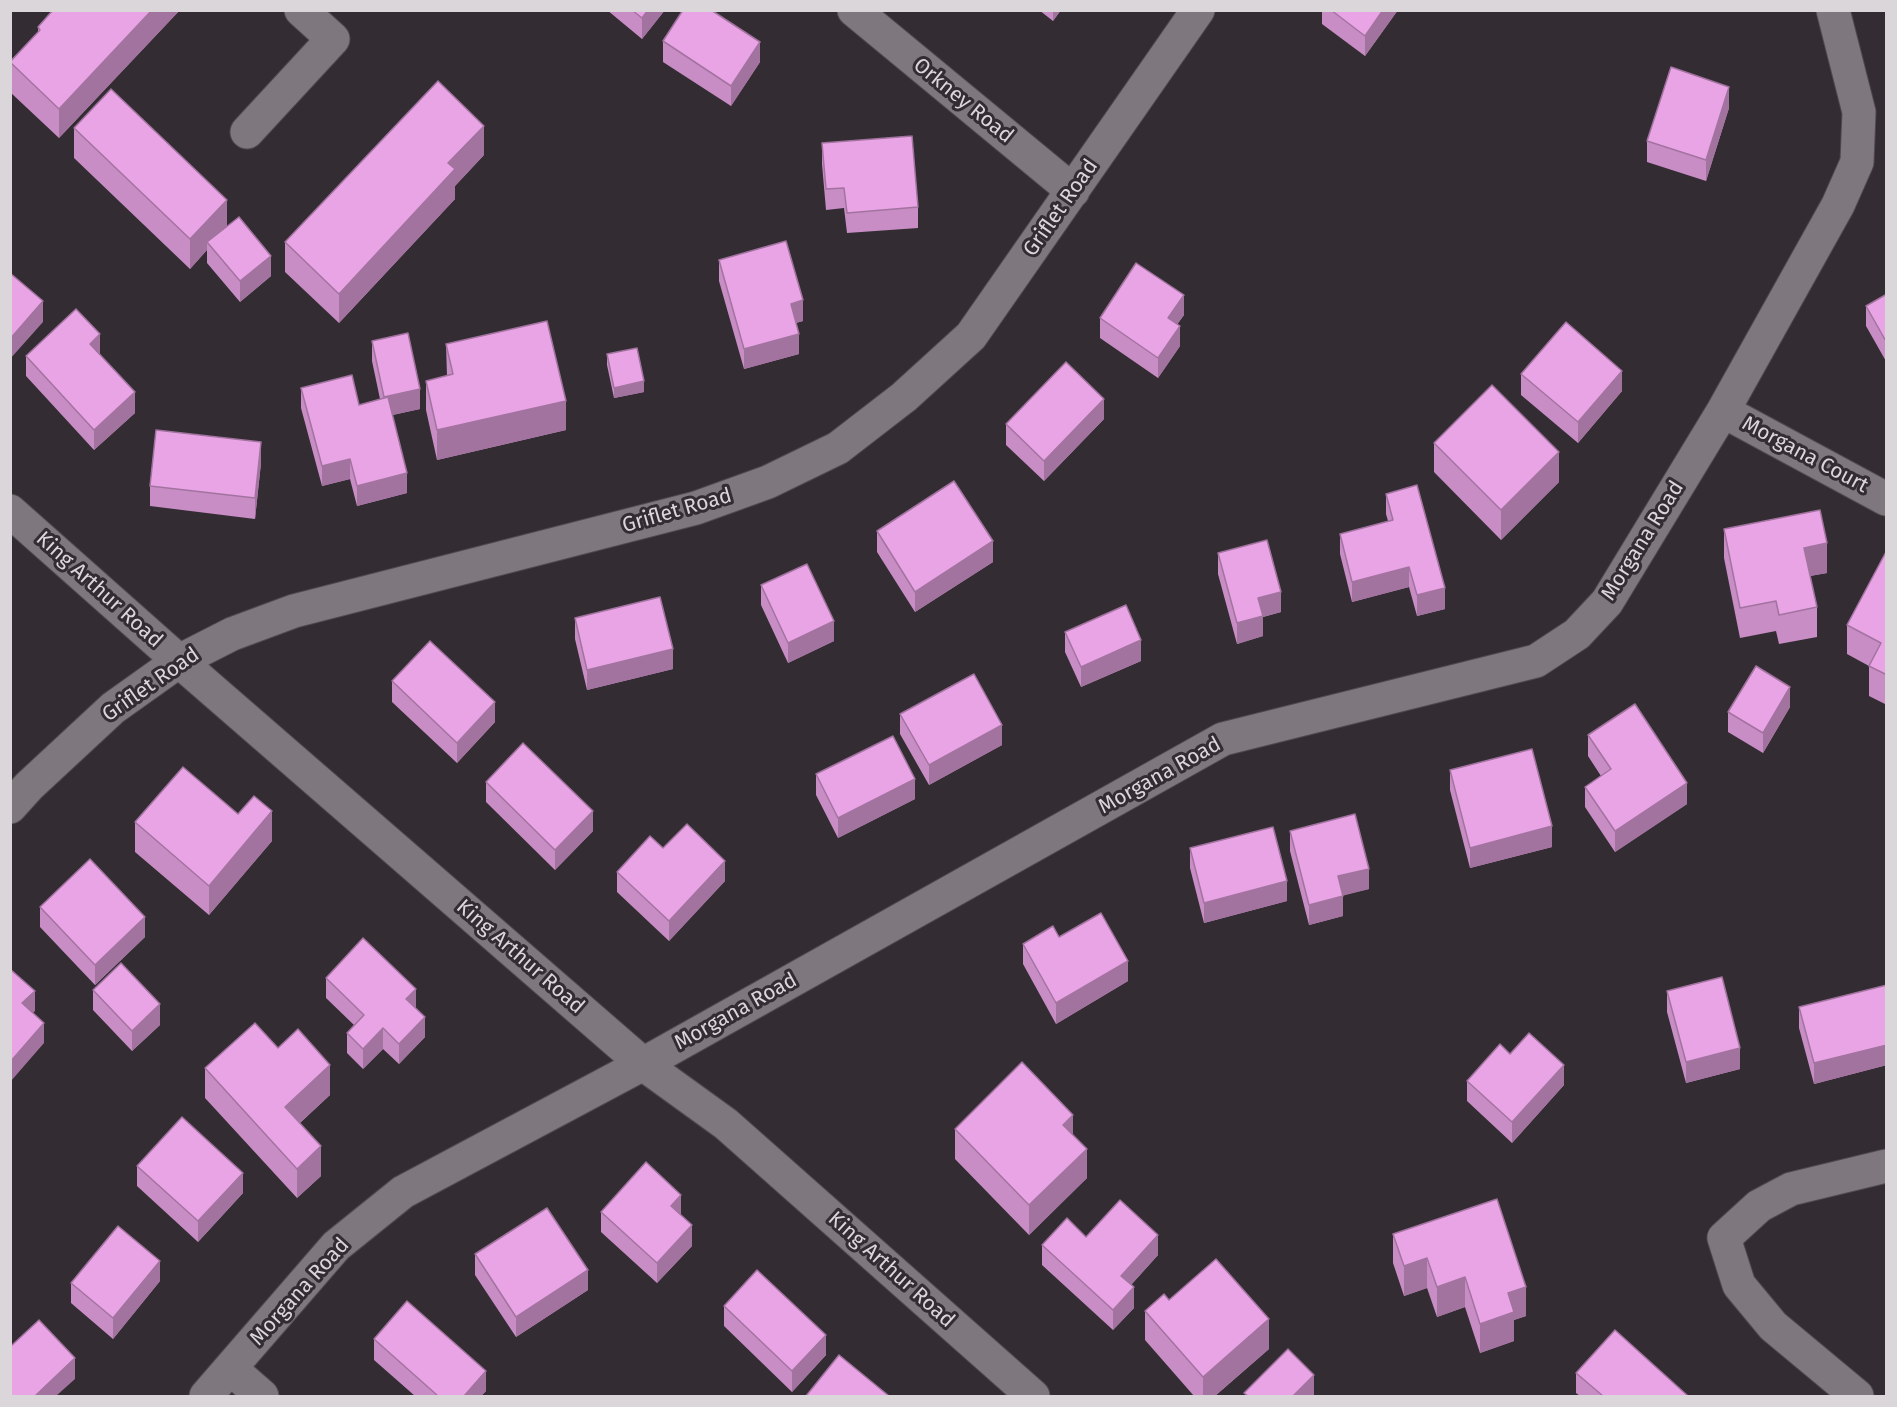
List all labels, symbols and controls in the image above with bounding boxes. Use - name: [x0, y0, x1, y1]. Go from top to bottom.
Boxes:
- street label: Orkney Road: [908, 53, 1018, 149]
- street label: Griflet Road: [1018, 155, 1104, 261]
- street label: Morgana Court: [1738, 411, 1872, 499]
- street label: Morgana Road: [1596, 477, 1690, 605]
- street label: Griflet Road: [619, 483, 735, 539]
- street label: King Arthur Road: [31, 527, 167, 653]
- street label: Griflet Road: [98, 642, 204, 728]
- street label: Morgana Road: [1094, 732, 1226, 820]
- street label: King Arthur Road: [451, 895, 589, 1019]
- street label: Morgana Road: [670, 968, 802, 1056]
- street label: King Arthur Road: [823, 1207, 959, 1333]
- street label: Morgana Road: [245, 1233, 355, 1351]

